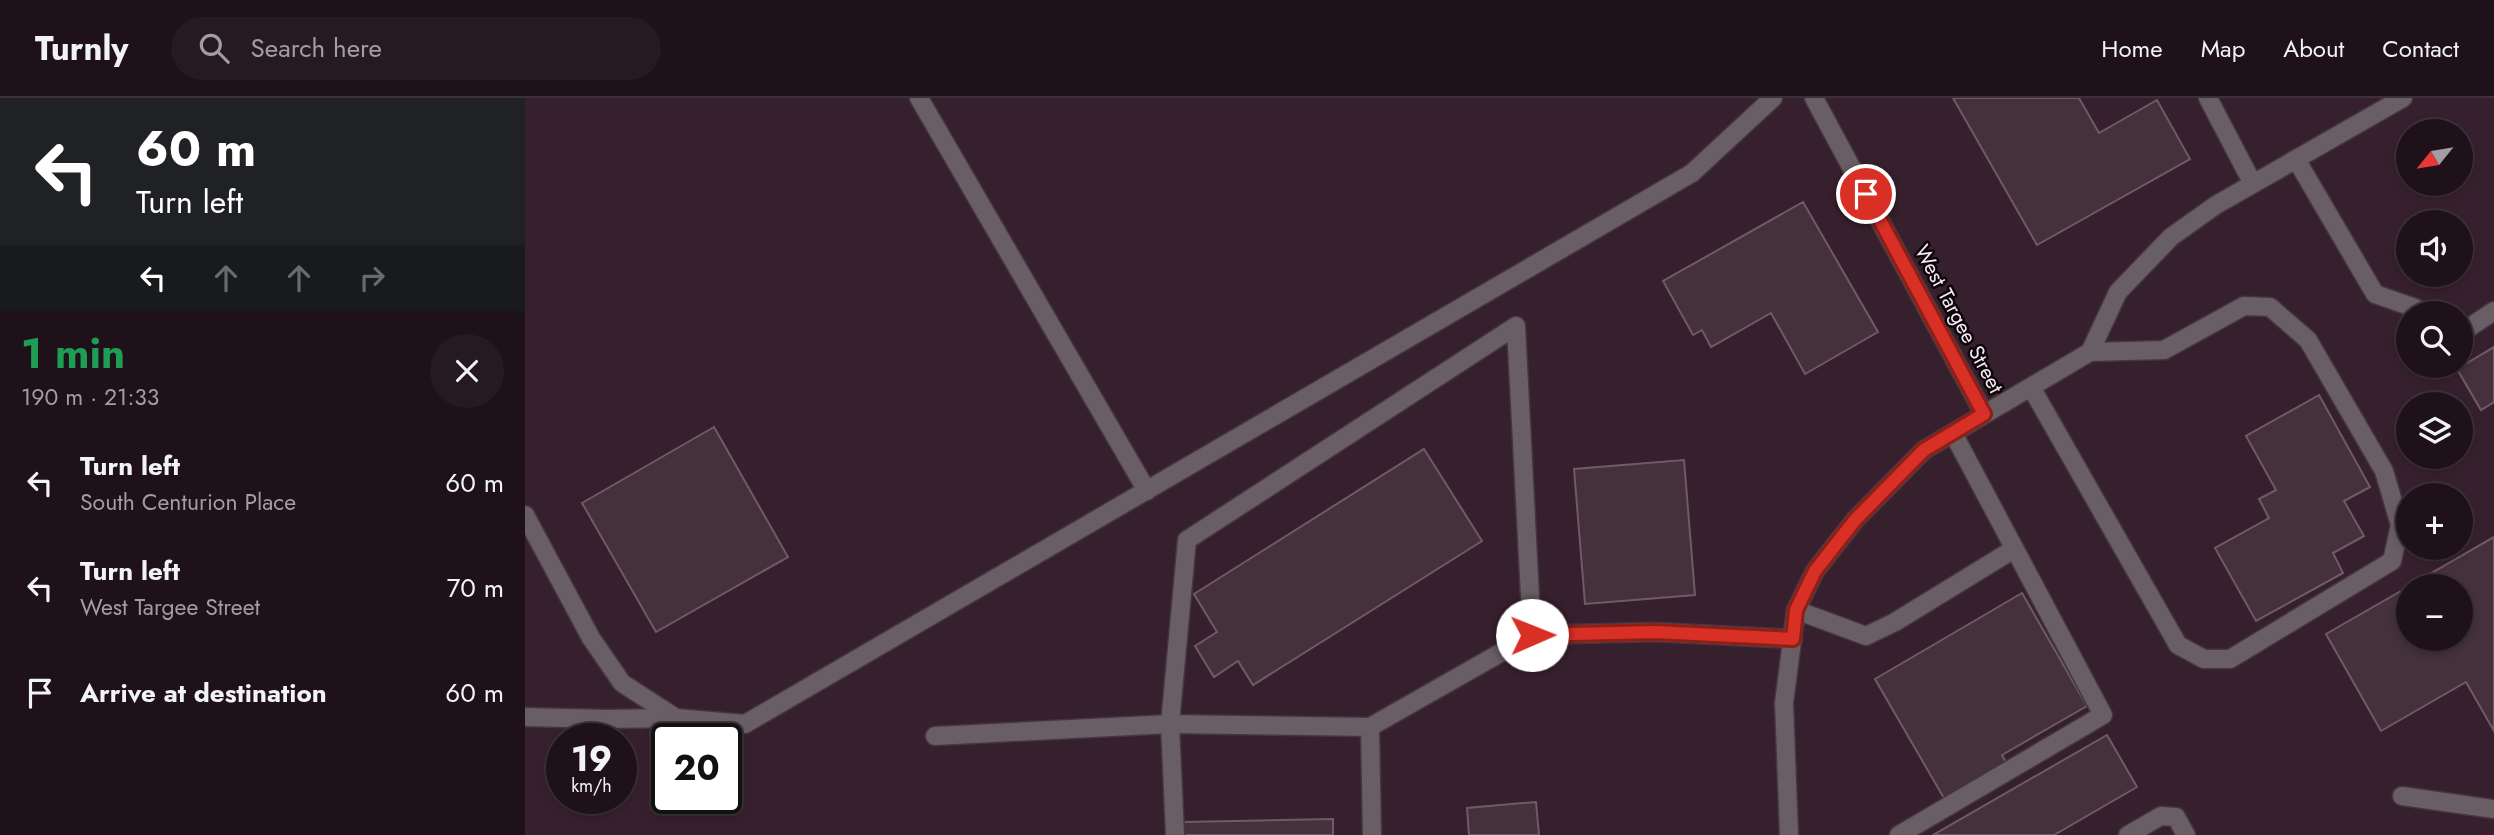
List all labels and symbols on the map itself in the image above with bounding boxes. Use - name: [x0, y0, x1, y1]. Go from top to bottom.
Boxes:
- north arrow: [2396, 119, 2473, 196]
- pin: [1836, 164, 1896, 224]
- street label: West Targee Street: [1907, 239, 2011, 399]
- position arrow: [1495, 598, 1569, 672]
- speed limit sign: 20: [651, 723, 742, 814]

